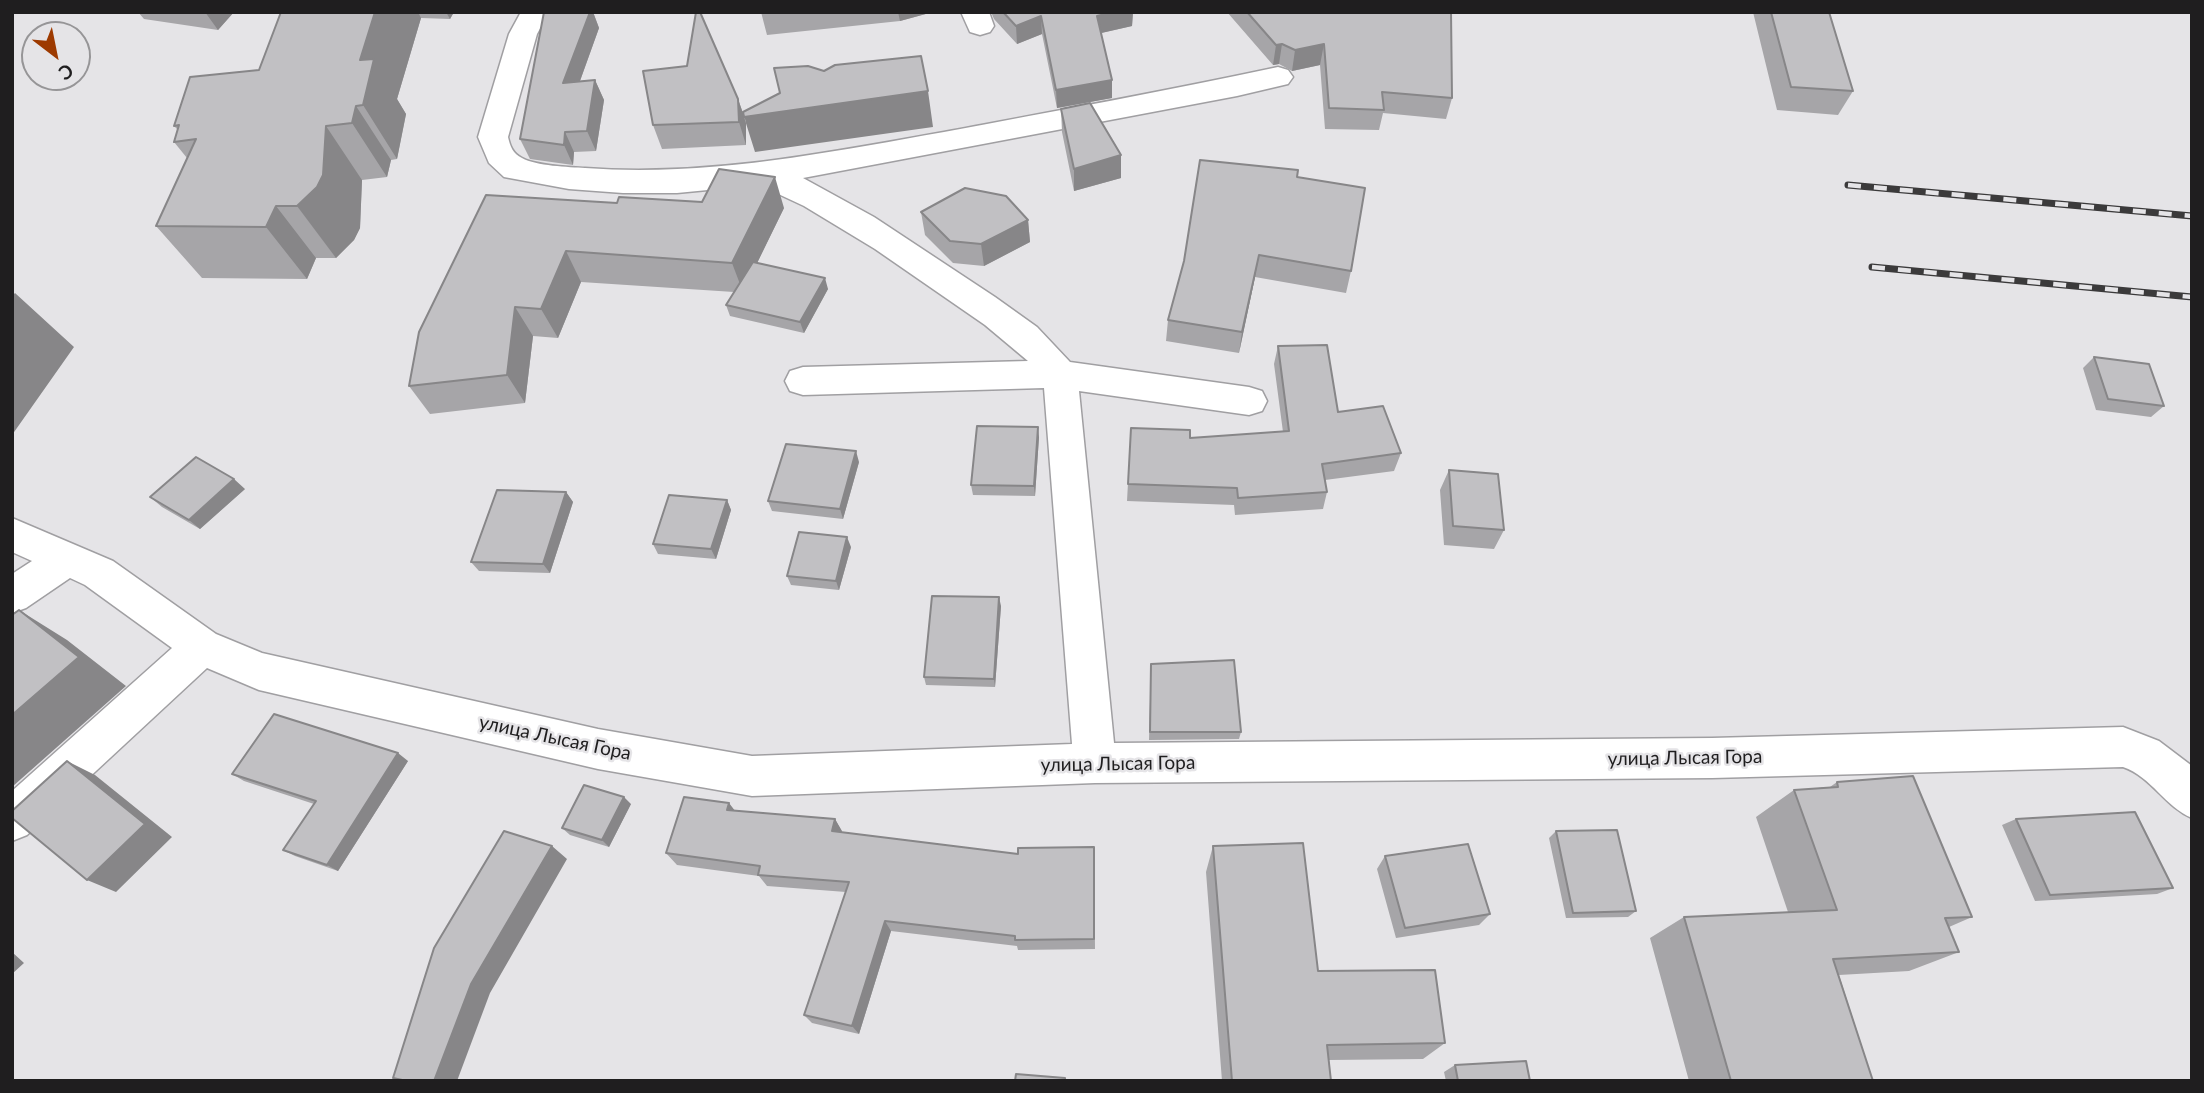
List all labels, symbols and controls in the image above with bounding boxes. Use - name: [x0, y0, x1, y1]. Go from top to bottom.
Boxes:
- north arrow: [21, 21, 91, 91]
- text: С: [55, 59, 78, 86]
- street label: улица Лысая Гора: [477, 711, 633, 765]
- street label: улица Лысая Гора: [1607, 745, 1763, 771]
- street label: улица Лысая Гора: [1040, 751, 1196, 777]

